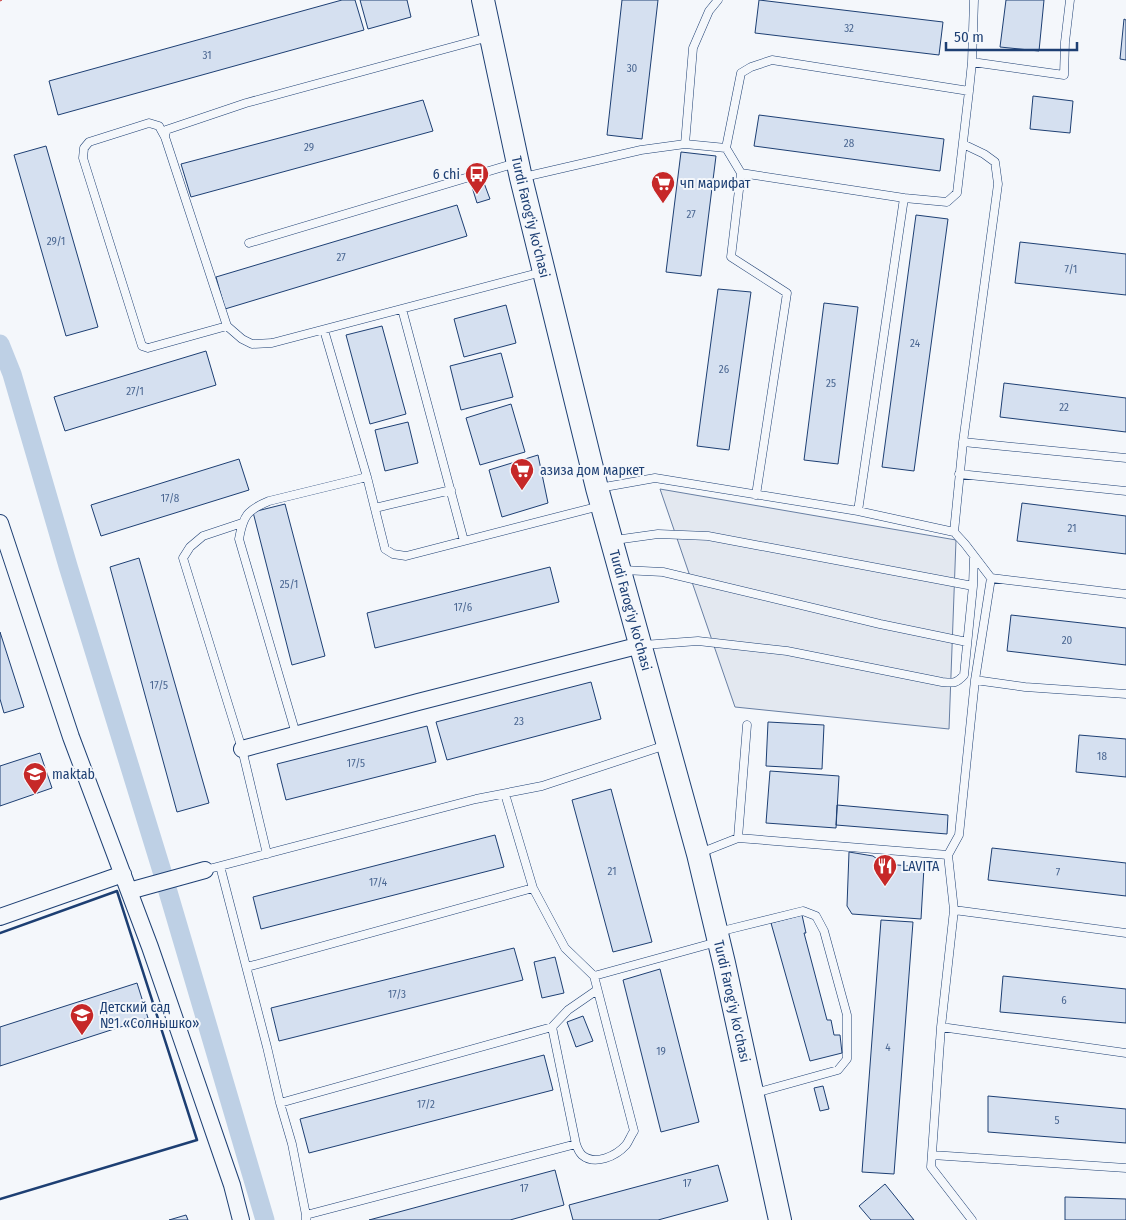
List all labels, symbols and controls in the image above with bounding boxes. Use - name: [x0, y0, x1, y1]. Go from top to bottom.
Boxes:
- scale bar: [946, 20, 1077, 52]
- house number: 32: [844, 22, 854, 35]
- text: 50 m: [954, 28, 984, 46]
- house number: 31: [203, 49, 212, 62]
- house number: 30: [627, 62, 638, 75]
- house number: 28: [844, 137, 855, 150]
- house number: 29: [304, 141, 314, 154]
- street label: Turdi Farog'iy ko'chasi: [508, 154, 553, 280]
- bus stop icon: 6 chi: [464, 161, 490, 195]
- place label: 6 chi: [433, 166, 460, 183]
- supermarket icon: чп марифат: [650, 170, 676, 204]
- place label: чп марифат: [680, 175, 751, 192]
- house number: 27: [686, 208, 696, 221]
- house number: 29/1: [47, 235, 65, 248]
- house number: 27: [336, 251, 346, 264]
- house number: 7/1: [1065, 263, 1077, 276]
- house number: 24: [910, 337, 921, 350]
- house number: 26: [719, 363, 730, 376]
- house number: 25: [826, 377, 836, 390]
- house number: 27/1: [126, 385, 144, 398]
- house number: 22: [1059, 401, 1069, 414]
- supermarket icon: азиза дом маркет: [509, 457, 535, 491]
- place label: азиза дом маркет: [540, 462, 645, 479]
- house number: 17/8: [161, 492, 180, 505]
- house number: 21: [1068, 522, 1076, 535]
- street label: Turdi Farog'iy ko'chasi: [605, 548, 655, 673]
- house number: 25/1: [280, 578, 298, 591]
- house number: 17/6: [454, 601, 473, 614]
- house number: 20: [1062, 634, 1073, 647]
- house number: 17/5: [150, 679, 168, 692]
- house number: 23: [514, 715, 524, 728]
- house number: 18: [1097, 750, 1107, 763]
- house number: 17/5: [347, 757, 365, 770]
- school or university icon: maktab: [22, 761, 48, 795]
- place label: maktab: [52, 766, 95, 783]
- restaurant icon: LAVITA: [872, 853, 898, 887]
- place label: LAVITA: [902, 858, 940, 875]
- house number: 21: [608, 865, 616, 878]
- house number: 7: [1056, 866, 1061, 879]
- house number: 17/4: [369, 876, 388, 889]
- street label: Turdi Farog'iy ko'chasi: [710, 939, 753, 1064]
- house number: 17/3: [388, 988, 406, 1001]
- house number: 6: [1061, 994, 1067, 1007]
- place label: Детский сад №1 «Солнышко»: [99, 999, 199, 1032]
- school or university icon: Детский сад №1 «Солнышко»: [69, 1002, 95, 1036]
- house number: 4: [885, 1041, 891, 1054]
- house number: 19: [656, 1045, 666, 1058]
- house number: 17/2: [417, 1098, 435, 1111]
- house number: 5: [1054, 1114, 1060, 1127]
- house number: 17: [683, 1177, 692, 1190]
- house number: 17: [520, 1182, 529, 1195]

